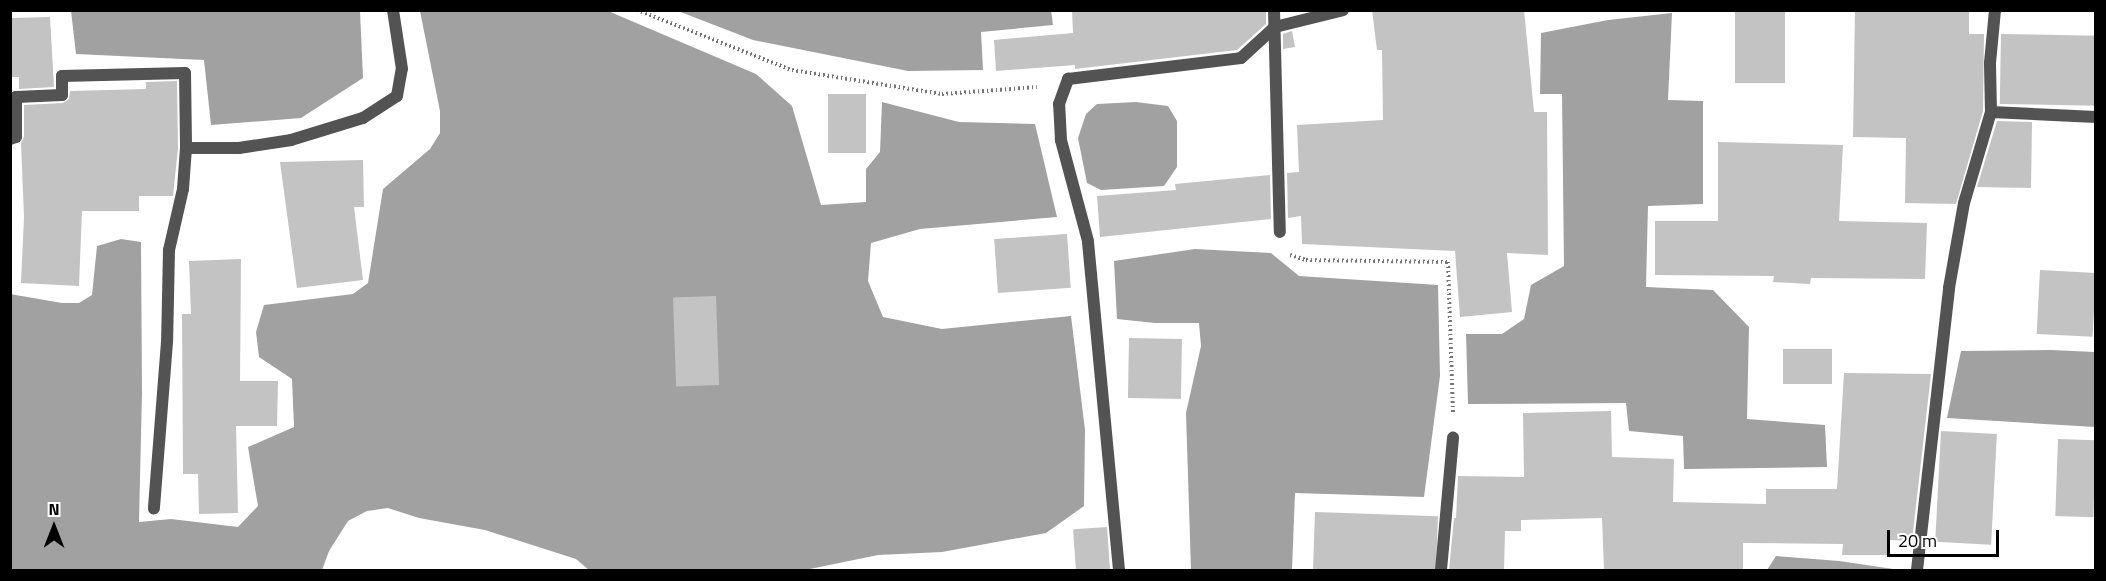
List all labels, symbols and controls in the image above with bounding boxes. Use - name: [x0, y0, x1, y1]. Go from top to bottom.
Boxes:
- north arrow: [24, 497, 84, 557]
- text: N: [48, 497, 60, 521]
- scale bar: [1890, 518, 2002, 556]
- text: 20 m: [1898, 527, 1937, 554]

